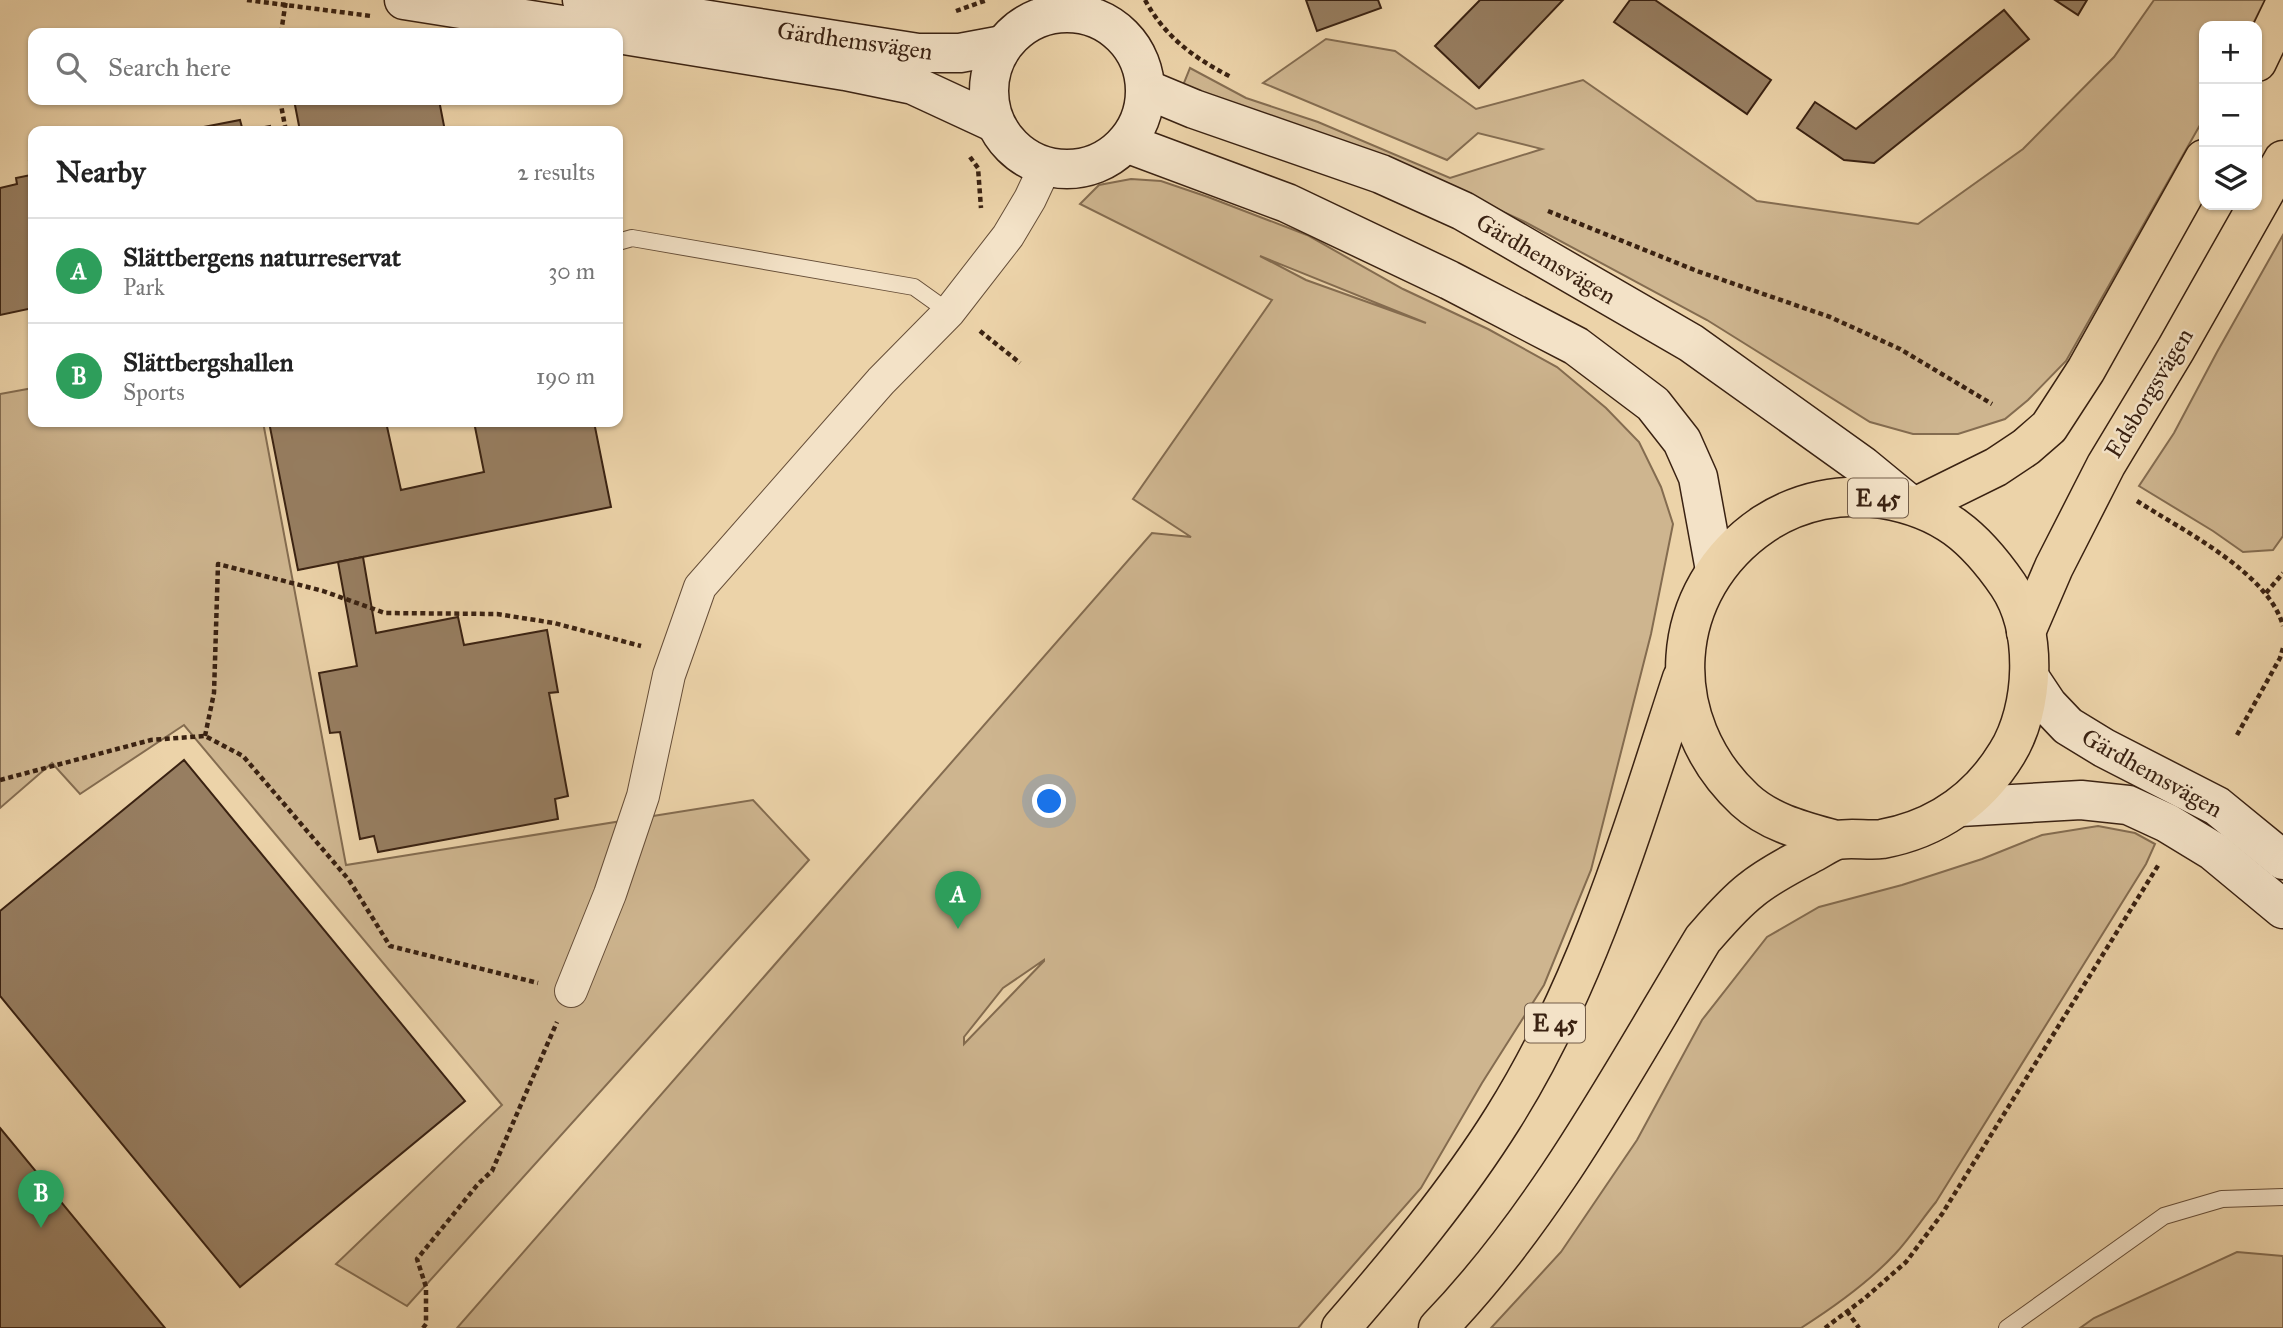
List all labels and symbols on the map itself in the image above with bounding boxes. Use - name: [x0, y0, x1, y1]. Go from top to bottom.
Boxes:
- street label: Gärdhemsvägen: [775, 15, 935, 67]
- street label: Gärdhemsvägen: [1471, 207, 1621, 311]
- street label: Edsborgsvägen: [2098, 322, 2200, 464]
- road number: E 45: [1848, 478, 1908, 518]
- street label: Gärdhemsvägen: [2076, 722, 2228, 824]
- your location: [1032, 784, 1066, 818]
- pin: A: [935, 871, 981, 929]
- road number: E 45: [1525, 1004, 1585, 1042]
- pin: B: [18, 1170, 64, 1228]

